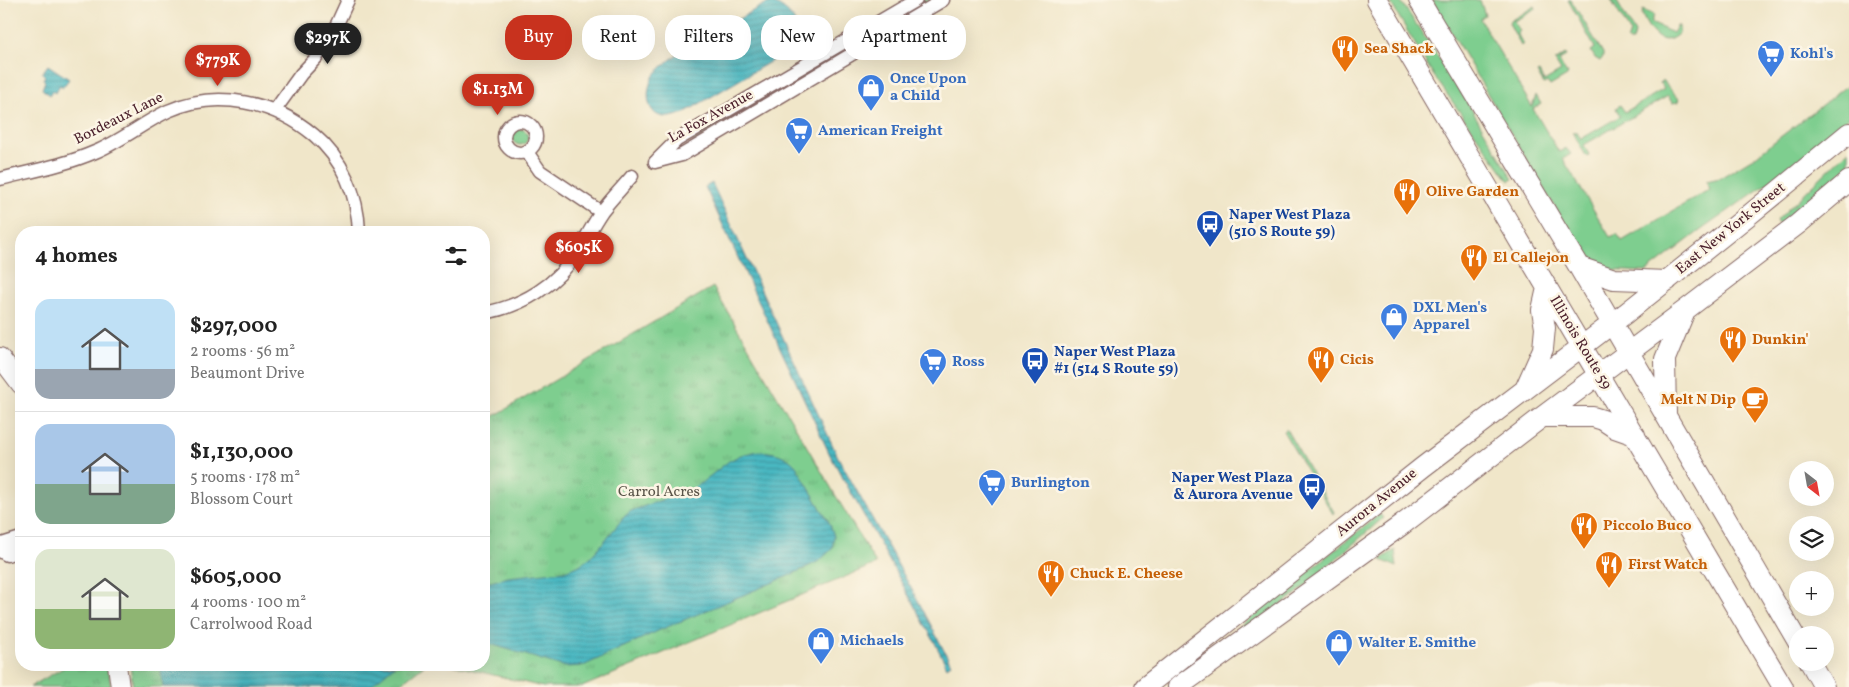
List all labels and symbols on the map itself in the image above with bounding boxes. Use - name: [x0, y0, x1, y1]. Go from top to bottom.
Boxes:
- pin: $297K: [293, 22, 363, 65]
- restaurant icon: Sea Shack: [1330, 34, 1360, 73]
- place label: Sea Shack: [1364, 39, 1433, 60]
- supermarket icon: Kohl's: [1756, 39, 1786, 78]
- pin: $779K: [183, 44, 253, 87]
- place label: Kohl's: [1790, 44, 1834, 65]
- place label: Once Upon a Child: [890, 69, 967, 107]
- shop icon: Once Upon a Child: [856, 73, 886, 112]
- pin: $1.13M: [457, 74, 539, 116]
- street label: La Fox Avenue: [665, 85, 757, 149]
- street label: Bordeaux Lane: [71, 87, 167, 151]
- supermarket icon: American Freight: [784, 116, 814, 155]
- place label: American Freight: [818, 121, 943, 142]
- restaurant icon: Olive Garden: [1392, 177, 1422, 216]
- street label: East New York Street: [1672, 178, 1790, 280]
- place label: Olive Garden: [1426, 182, 1519, 203]
- place label: Naper West Plaza (510 S Route 59): [1229, 205, 1351, 243]
- bus stop icon: Naper West Plaza (510 S Route 59): [1195, 209, 1225, 248]
- pin: $605K: [544, 232, 614, 274]
- restaurant icon: El Callejon: [1459, 243, 1489, 282]
- place label: El Callejon: [1493, 248, 1569, 269]
- street label: Illinois Route 59: [1544, 292, 1616, 394]
- place label: DXL Men's Apparel: [1413, 298, 1487, 336]
- shop icon: DXL Men's Apparel: [1379, 302, 1409, 341]
- restaurant icon: Dunkin': [1718, 325, 1748, 364]
- place label: Dunkin': [1752, 330, 1809, 351]
- place label: Naper West Plaza #1 (514 S Route 59): [1054, 342, 1178, 380]
- restaurant icon: Cicis: [1306, 345, 1336, 384]
- bus stop icon: Naper West Plaza #1 (514 S Route 59): [1020, 346, 1050, 385]
- supermarket icon: Ross: [918, 347, 948, 386]
- place label: Cicis: [1340, 350, 1374, 371]
- place label: Ross: [952, 352, 985, 373]
- cafe icon: Melt N Dip: [1740, 385, 1770, 424]
- place label: Melt N Dip: [1661, 390, 1736, 411]
- north arrow: [1789, 461, 1834, 506]
- street label: Aurora Avenue: [1332, 464, 1422, 542]
- supermarket icon: Burlington: [977, 468, 1007, 507]
- place label: Naper West Plaza & Aurora Avenue: [1171, 468, 1293, 506]
- bus stop icon: Naper West Plaza & Aurora Avenue: [1297, 472, 1327, 511]
- place label: Burlington: [1011, 473, 1090, 494]
- park label: Carrol Acres: [618, 482, 700, 503]
- restaurant icon: Piccolo Buco: [1569, 511, 1599, 550]
- place label: Piccolo Buco: [1603, 516, 1692, 537]
- restaurant icon: First Watch: [1594, 550, 1624, 589]
- place label: First Watch: [1628, 555, 1708, 576]
- restaurant icon: Chuck E. Cheese: [1036, 559, 1066, 598]
- place label: Chuck E. Cheese: [1070, 564, 1183, 585]
- shop icon: Michaels: [806, 626, 836, 665]
- shop icon: Walter E. Smithe: [1324, 628, 1354, 667]
- place label: Michaels: [840, 631, 904, 652]
- place label: Walter E. Smithe: [1358, 633, 1476, 654]

